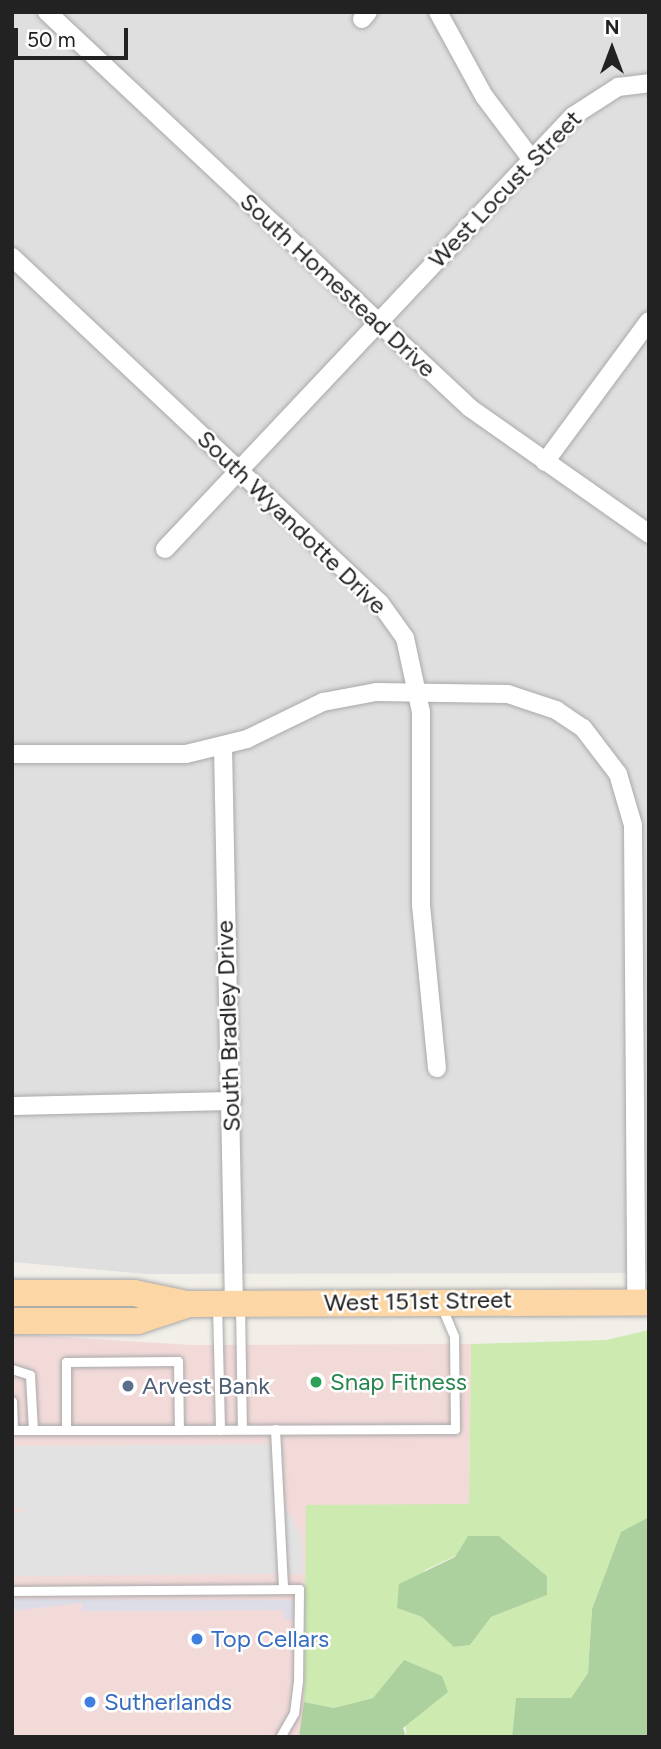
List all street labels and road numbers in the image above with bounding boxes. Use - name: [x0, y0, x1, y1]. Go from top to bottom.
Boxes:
- street label: West Locust Street: [423, 104, 587, 274]
- street label: South Homestead Drive: [234, 187, 442, 383]
- street label: South Wyandotte Drive: [191, 424, 393, 620]
- street label: South Bradley Drive: [210, 920, 246, 1132]
- street label: West 151st Street: [324, 1285, 512, 1317]

